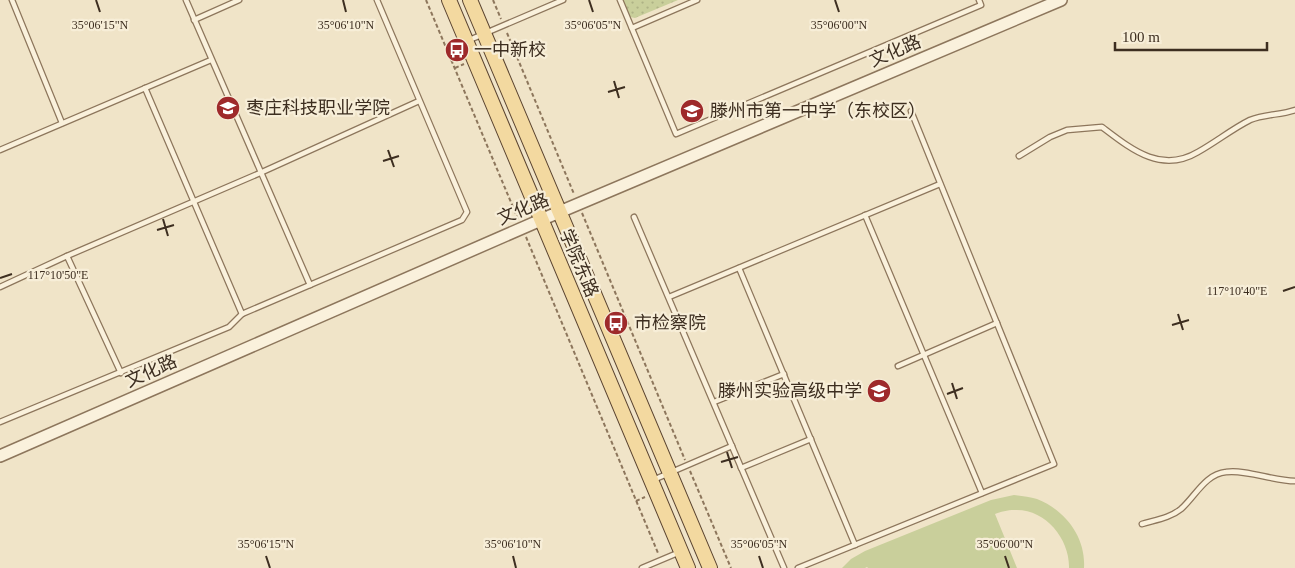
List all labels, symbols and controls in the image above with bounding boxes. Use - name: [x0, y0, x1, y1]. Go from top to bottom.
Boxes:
- text: 35°06'15"N: [72, 18, 129, 32]
- text: 35°06'10"N: [318, 18, 375, 32]
- text: 35°06'05"N: [565, 18, 622, 32]
- text: 35°06'00"N: [811, 18, 868, 32]
- scale bar: [1115, 20, 1268, 52]
- text: 100 m: [1122, 29, 1160, 45]
- street label: 文化路: [866, 31, 924, 71]
- bus stop icon: 一中新校: [444, 37, 470, 63]
- place label: 一中新校: [474, 40, 546, 60]
- school or university icon: 枣庄科技职业学院: [215, 95, 241, 121]
- place label: 枣庄科技职业学院: [246, 98, 390, 118]
- school or university icon: 滕州市第一中学（东校区）: [679, 98, 705, 124]
- place label: 滕州市第一中学（东校区）: [710, 101, 926, 121]
- street label: 文化路: [494, 189, 552, 229]
- street label: 学院东路: [556, 226, 602, 300]
- text: 117°10'50"E: [28, 268, 88, 282]
- text: 117°10'40"E: [1207, 284, 1267, 298]
- bus stop icon: 市检察院: [603, 310, 629, 336]
- place label: 市检察院: [634, 313, 706, 333]
- street label: 文化路: [122, 351, 180, 391]
- school or university icon: 滕州实验高级中学: [866, 378, 892, 404]
- place label: 滕州实验高级中学: [718, 381, 862, 401]
- text: 35°06'15"N: [238, 537, 295, 551]
- text: 35°06'10"N: [485, 537, 542, 551]
- text: 35°06'05"N: [731, 537, 788, 551]
- text: 35°06'00"N: [977, 537, 1034, 551]

